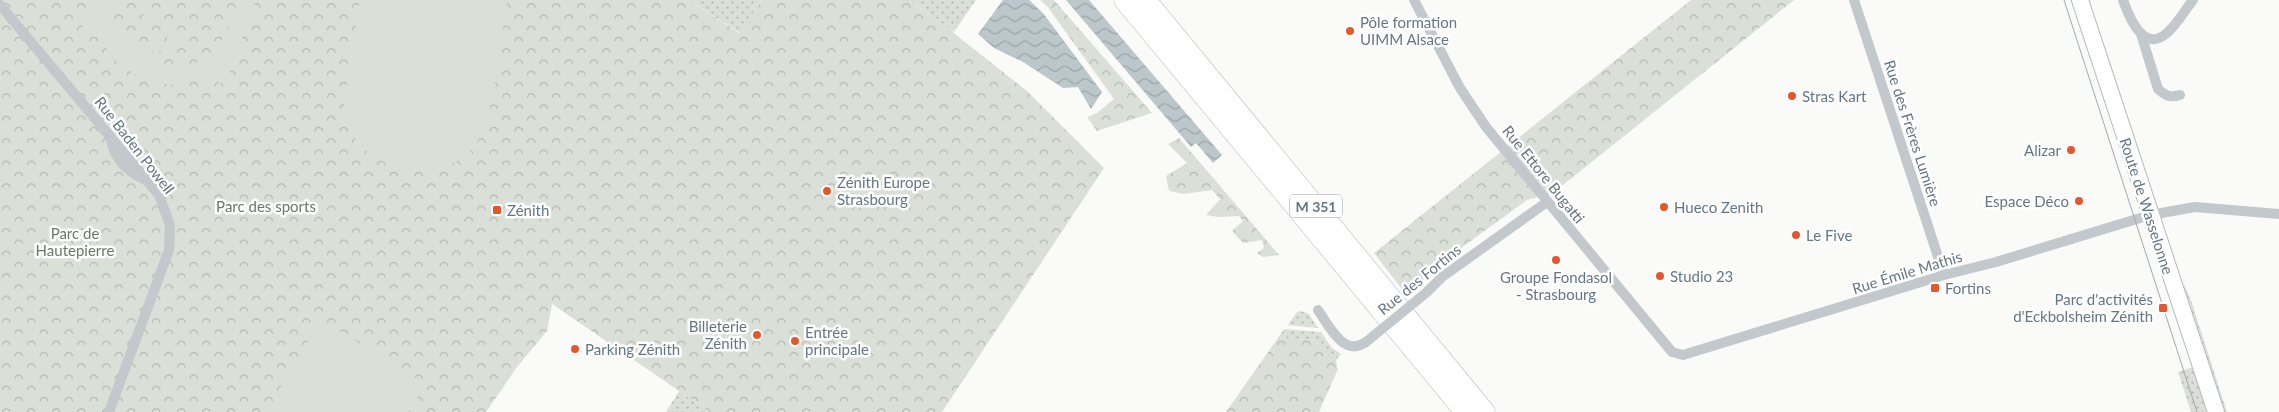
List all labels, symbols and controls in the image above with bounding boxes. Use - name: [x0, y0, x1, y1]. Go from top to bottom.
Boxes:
- place label: Pôle formation UIMM Alsace: [1360, 13, 1457, 48]
- marker: Pôle formation UIMM Alsace: [1344, 25, 1356, 37]
- street label: Rue des Frères Lumière: [1881, 58, 1945, 208]
- place label: Stras Kart: [1802, 87, 1867, 105]
- marker: Stras Kart: [1786, 90, 1798, 102]
- street label: Rue Baden Powell: [91, 93, 179, 197]
- street label: Rue Ettore Bugatti: [1499, 122, 1589, 226]
- street label: Route de Wasselonne: [2116, 135, 2178, 277]
- place label: Alizar: [2024, 141, 2062, 159]
- marker: Alizar: [2065, 144, 2077, 156]
- place label: Zénith Europe Strasbourg: [837, 173, 930, 208]
- marker: Zénith Europe Strasbourg: [821, 185, 833, 197]
- place label: Espace Déco: [1985, 192, 2069, 210]
- road number: M 351: [1290, 195, 1342, 218]
- marker: Espace Déco: [2073, 195, 2085, 207]
- park label: Parc des sports: [216, 197, 316, 215]
- place label: Hueco Zenith: [1674, 198, 1763, 216]
- place label: Zénith: [507, 201, 549, 219]
- marker: Hueco Zenith: [1658, 201, 1670, 213]
- marker: Zénith: [491, 204, 503, 216]
- park label: Parc de Hautepierre: [36, 224, 114, 259]
- place label: Le Five: [1806, 226, 1852, 244]
- marker: Le Five: [1790, 229, 1802, 241]
- street label: Rue des Fortins: [1374, 240, 1464, 318]
- street label: Rue Émile Mathis: [1850, 247, 1964, 297]
- marker: Groupe Fondasol - Strasbourg: [1550, 254, 1562, 266]
- place label: Studio 23: [1670, 267, 1733, 285]
- place label: Groupe Fondasol - Strasbourg: [1500, 268, 1612, 303]
- marker: Studio 23: [1654, 270, 1666, 282]
- place label: Fortins: [1945, 279, 1991, 297]
- marker: Fortins: [1929, 282, 1941, 294]
- place label: Parc d'activités d'Eckbolsheim Zénith: [2013, 290, 2153, 325]
- marker: Parc d'activités d'Eckbolsheim Zénith: [2157, 302, 2169, 314]
- place label: Billeterie Zénith: [689, 317, 747, 352]
- place label: Entrée principale: [805, 323, 869, 358]
- marker: Billeterie Zénith: [751, 329, 763, 341]
- marker: Entrée principale: [789, 335, 801, 347]
- place label: Parking Zénith: [585, 340, 680, 358]
- marker: Parking Zénith: [569, 343, 581, 355]

